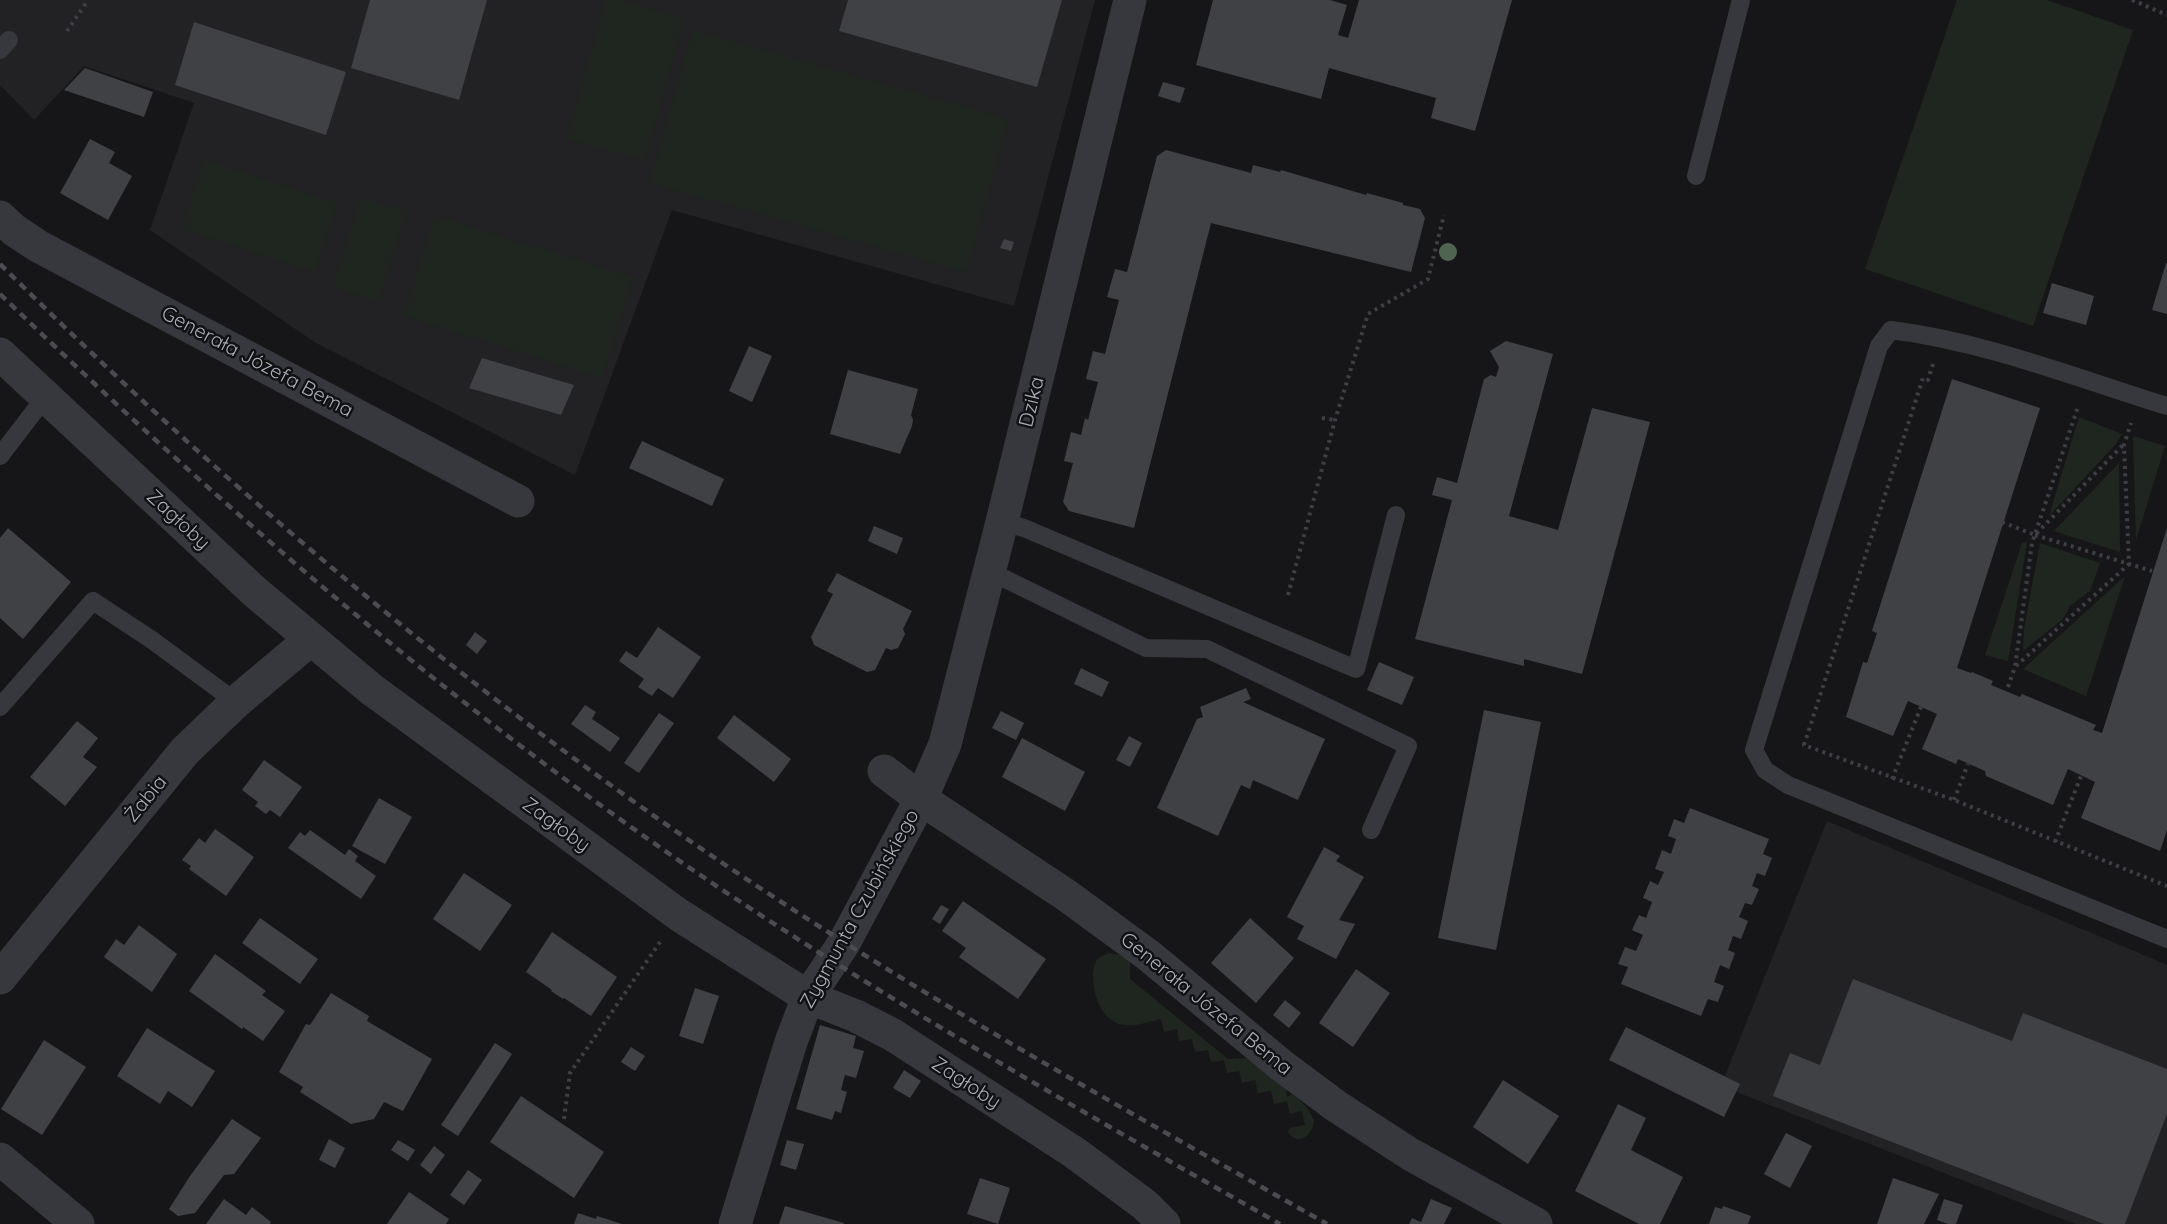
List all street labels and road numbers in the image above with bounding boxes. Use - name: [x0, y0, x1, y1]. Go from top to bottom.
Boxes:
- street label: Generała Józefa Bema: [157, 301, 357, 423]
- street label: Dzika: [1014, 374, 1050, 430]
- street label: Zagłoby: [141, 485, 215, 555]
- street label: Żabia: [120, 771, 172, 827]
- street label: Zagłoby: [518, 792, 594, 858]
- street label: Zygmunta Czubińskiego: [795, 805, 925, 1013]
- street label: Generała Józefa Bema: [1116, 928, 1296, 1080]
- street label: Zagłoby: [927, 1052, 1005, 1114]

